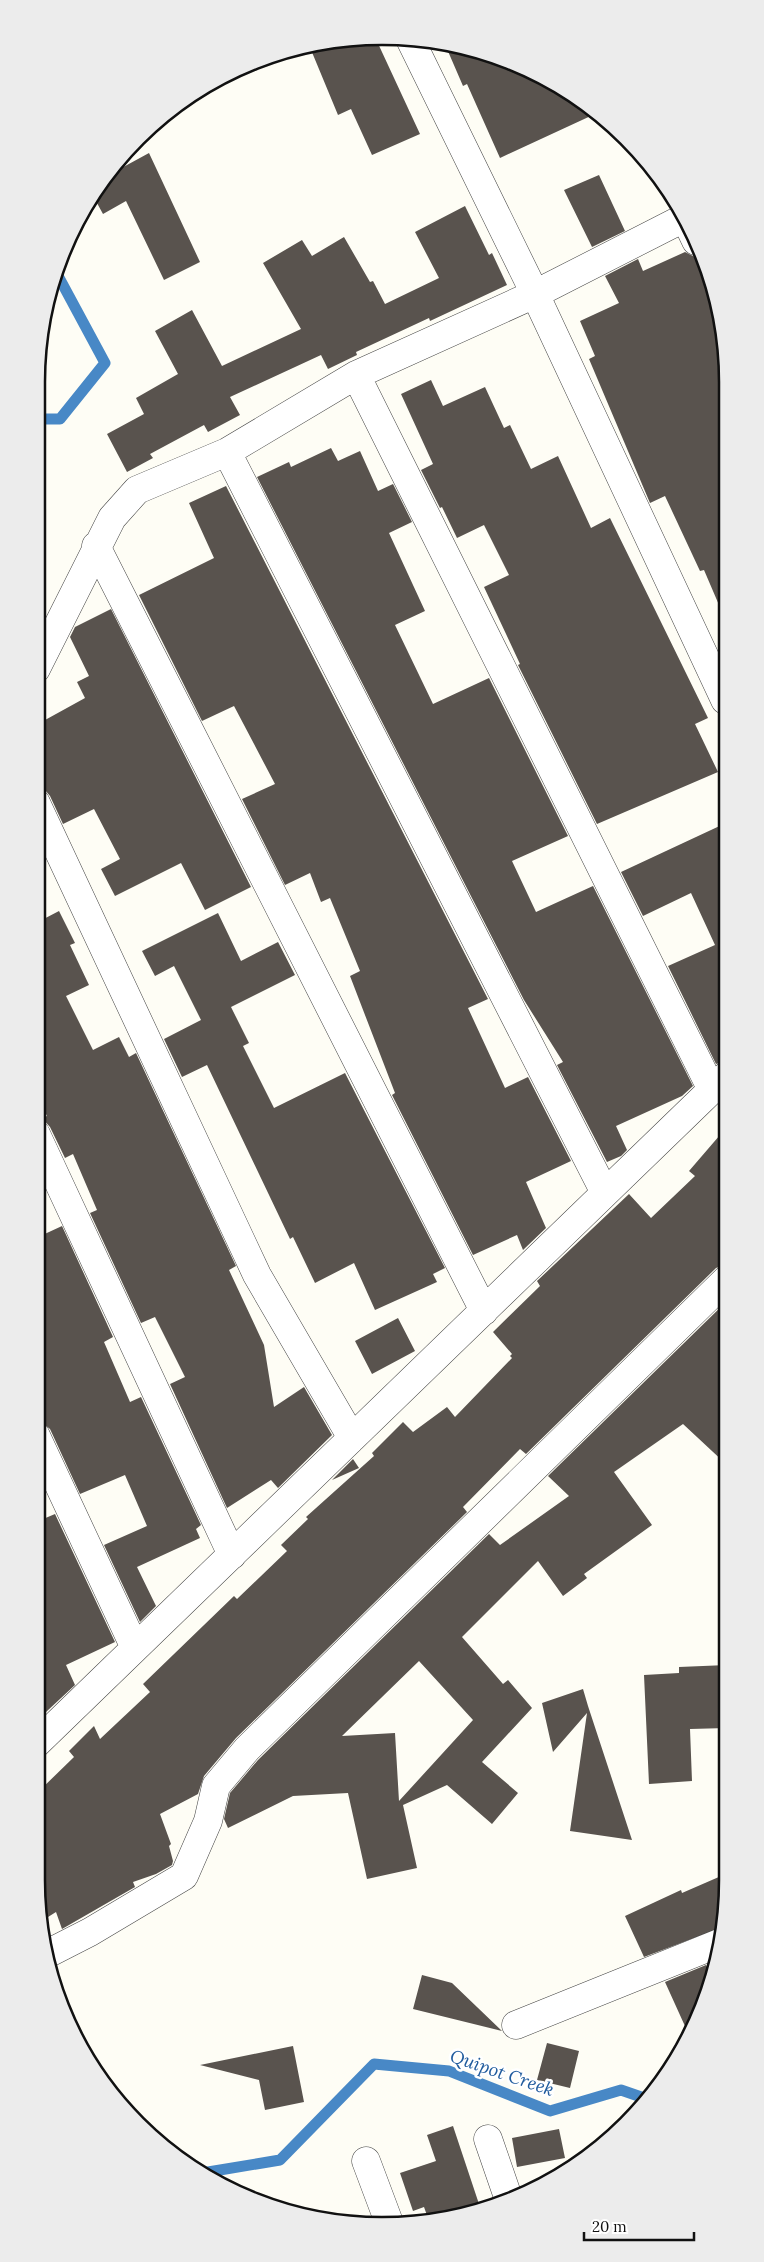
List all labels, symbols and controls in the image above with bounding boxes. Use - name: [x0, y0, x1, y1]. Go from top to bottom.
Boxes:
- water label: Quipot Creek: [447, 2044, 557, 2101]
- scale bar: [584, 2210, 694, 2242]
- text: 20 m: [592, 2217, 627, 2236]

